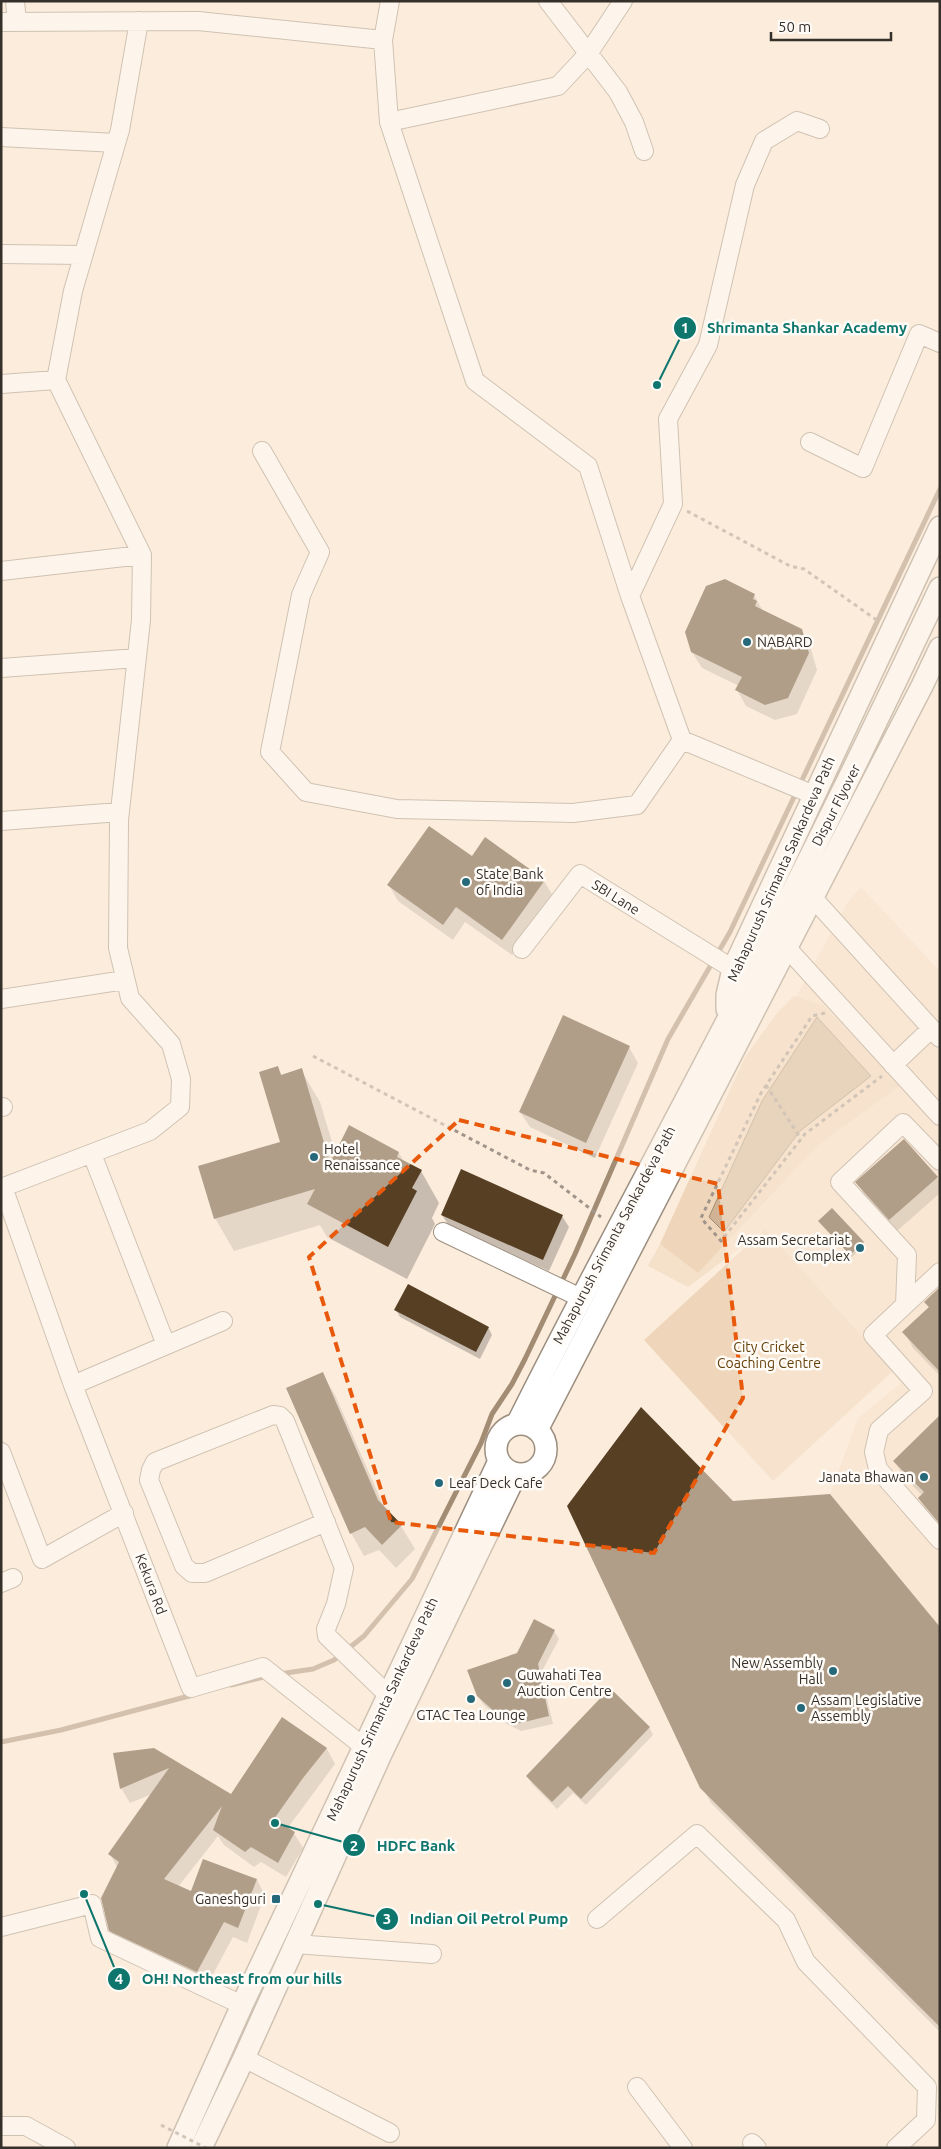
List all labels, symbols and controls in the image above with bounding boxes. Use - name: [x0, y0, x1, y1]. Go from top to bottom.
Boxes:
- scale bar: [771, 10, 891, 42]
- text: 50 m: [778, 18, 811, 35]
- callout: Shrimanta Shankar Academy: [672, 313, 917, 343]
- text: 1: [681, 319, 689, 336]
- text: Shrimanta Shankar Academy: [707, 319, 907, 336]
- place label: NABARD: [757, 634, 813, 650]
- marker: NABARD: [741, 636, 753, 648]
- street label: Mahapurush Srimanta Sankardeva Path: [724, 754, 838, 984]
- street label: Dispur Flyover: [808, 761, 864, 849]
- place label: State Bank of India: [476, 866, 544, 898]
- marker: State Bank of India: [460, 876, 472, 888]
- street label: SBI Lane: [589, 876, 643, 918]
- street label: Mahapurush Srimanta Sankardeva Path: [550, 1123, 678, 1347]
- place label: Hotel Renaissance: [324, 1141, 401, 1173]
- marker: Hotel Renaissance: [308, 1151, 320, 1163]
- place label: Assam Secretariat Complex: [737, 1232, 850, 1264]
- marker: Assam Secretariat Complex: [854, 1242, 866, 1254]
- park label: City Cricket Coaching Centre: [717, 1339, 821, 1371]
- place label: Janata Bhawan: [819, 1469, 914, 1485]
- marker: Janata Bhawan: [918, 1471, 930, 1483]
- place label: Leaf Deck Cafe: [449, 1475, 543, 1491]
- marker: Leaf Deck Cafe: [433, 1477, 445, 1489]
- street label: Kekura Rd: [132, 1551, 170, 1617]
- street label: Mahapurush Srimanta Sankardeva Path: [323, 1595, 441, 1823]
- place label: New Assembly Hall: [731, 1655, 823, 1687]
- marker: New Assembly Hall: [827, 1665, 839, 1677]
- place label: Guwahati Tea Auction Centre: [517, 1667, 612, 1699]
- marker: Guwahati Tea Auction Centre: [501, 1677, 513, 1689]
- place label: Assam Legislative Assembly: [811, 1692, 922, 1724]
- marker: GTAC Tea Lounge: [465, 1693, 477, 1705]
- marker: Assam Legislative Assembly: [795, 1702, 807, 1714]
- place label: GTAC Tea Lounge: [416, 1707, 526, 1723]
- callout: HDFC Bank: [341, 1830, 465, 1860]
- text: 2: [350, 1837, 358, 1854]
- text: HDFC Bank: [377, 1837, 456, 1854]
- place label: Ganeshguri: [195, 1891, 266, 1907]
- marker: Ganeshguri: [270, 1893, 282, 1905]
- callout: Indian Oil Petrol Pump: [374, 1904, 578, 1934]
- text: 3: [383, 1910, 391, 1927]
- text: Indian Oil Petrol Pump: [410, 1910, 568, 1927]
- callout: OH! Northeast from our hills: [107, 1964, 352, 1994]
- text: 4: [115, 1970, 123, 1987]
- text: OH! Northeast from our hills: [142, 1970, 342, 1987]

